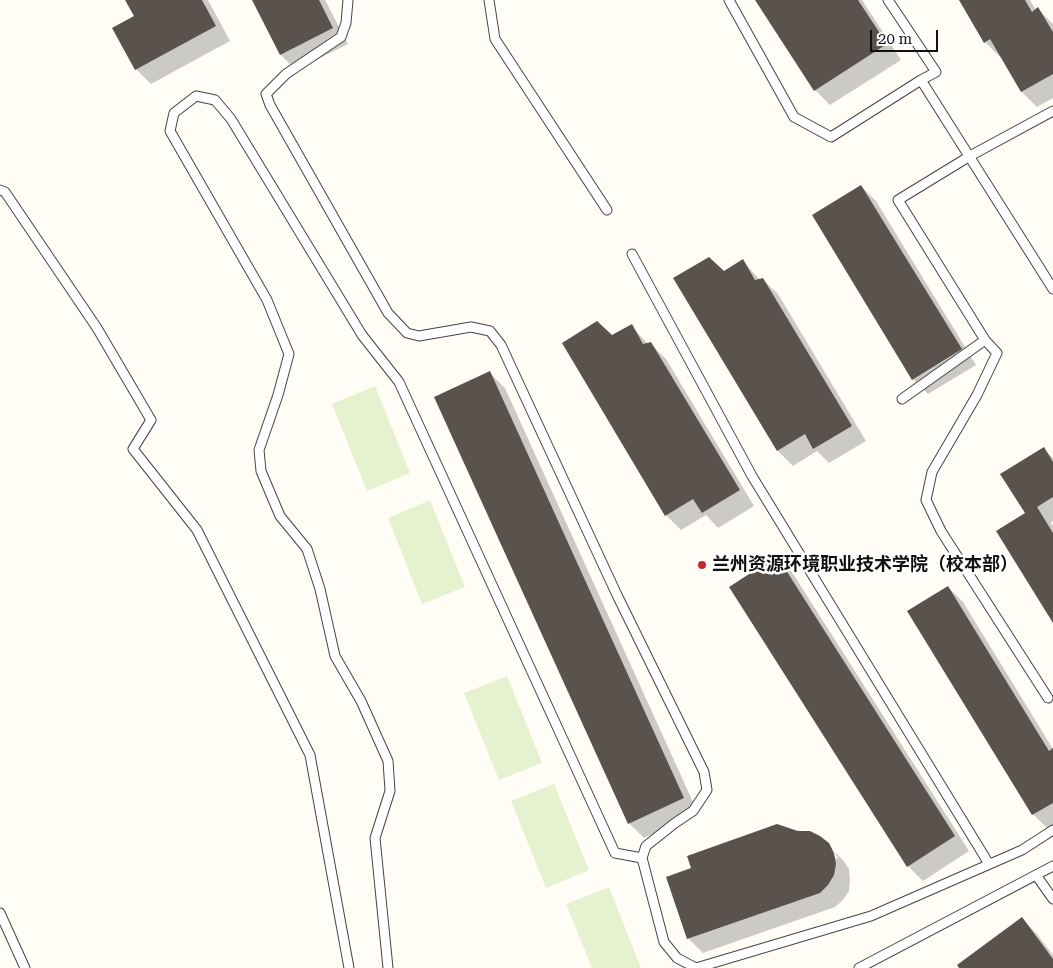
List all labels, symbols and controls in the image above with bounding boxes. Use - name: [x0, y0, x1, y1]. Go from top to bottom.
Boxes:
- scale bar: [873, 20, 940, 52]
- text: 20 m: [878, 30, 912, 48]
- place label: 兰州资源环境职业技术学院（校本部）: [712, 554, 1018, 576]
- marker: 兰州资源环境职业技术学院（校本部）: [696, 559, 708, 571]

